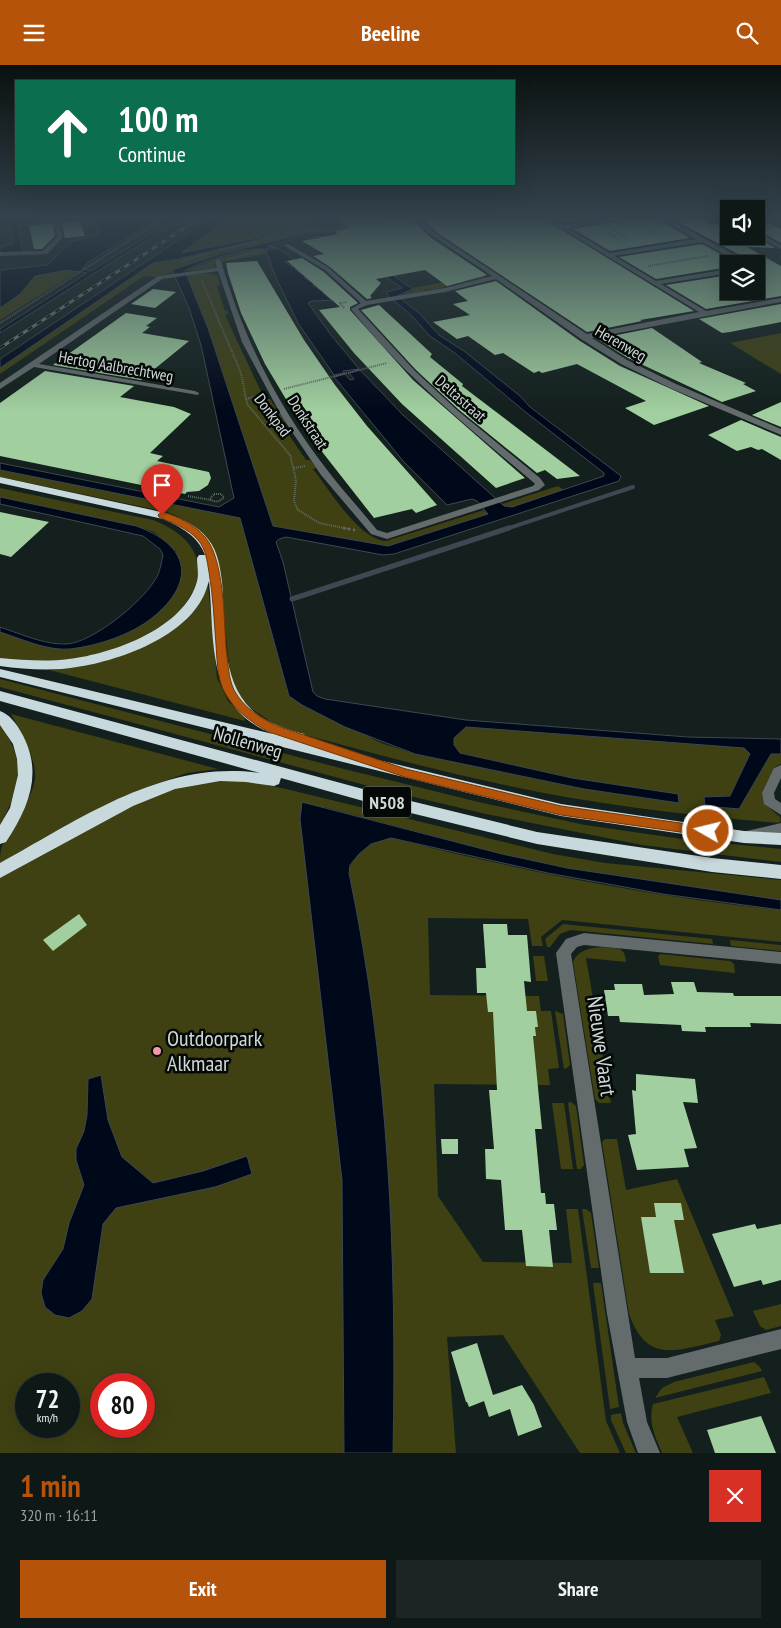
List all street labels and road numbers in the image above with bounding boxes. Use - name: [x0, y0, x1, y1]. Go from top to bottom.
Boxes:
- street label: Herenweg: [592, 320, 650, 366]
- street label: Hertog Aalbrechtweg: [57, 346, 175, 386]
- street label: Deltastraat: [431, 370, 491, 426]
- street label: Donkpad: [250, 389, 296, 441]
- street label: Donkstraat: [283, 391, 333, 453]
- street label: Nollenweg: [211, 721, 285, 763]
- road number: N508: [363, 787, 411, 817]
- street label: Nieuwe Vaart: [581, 994, 623, 1098]

